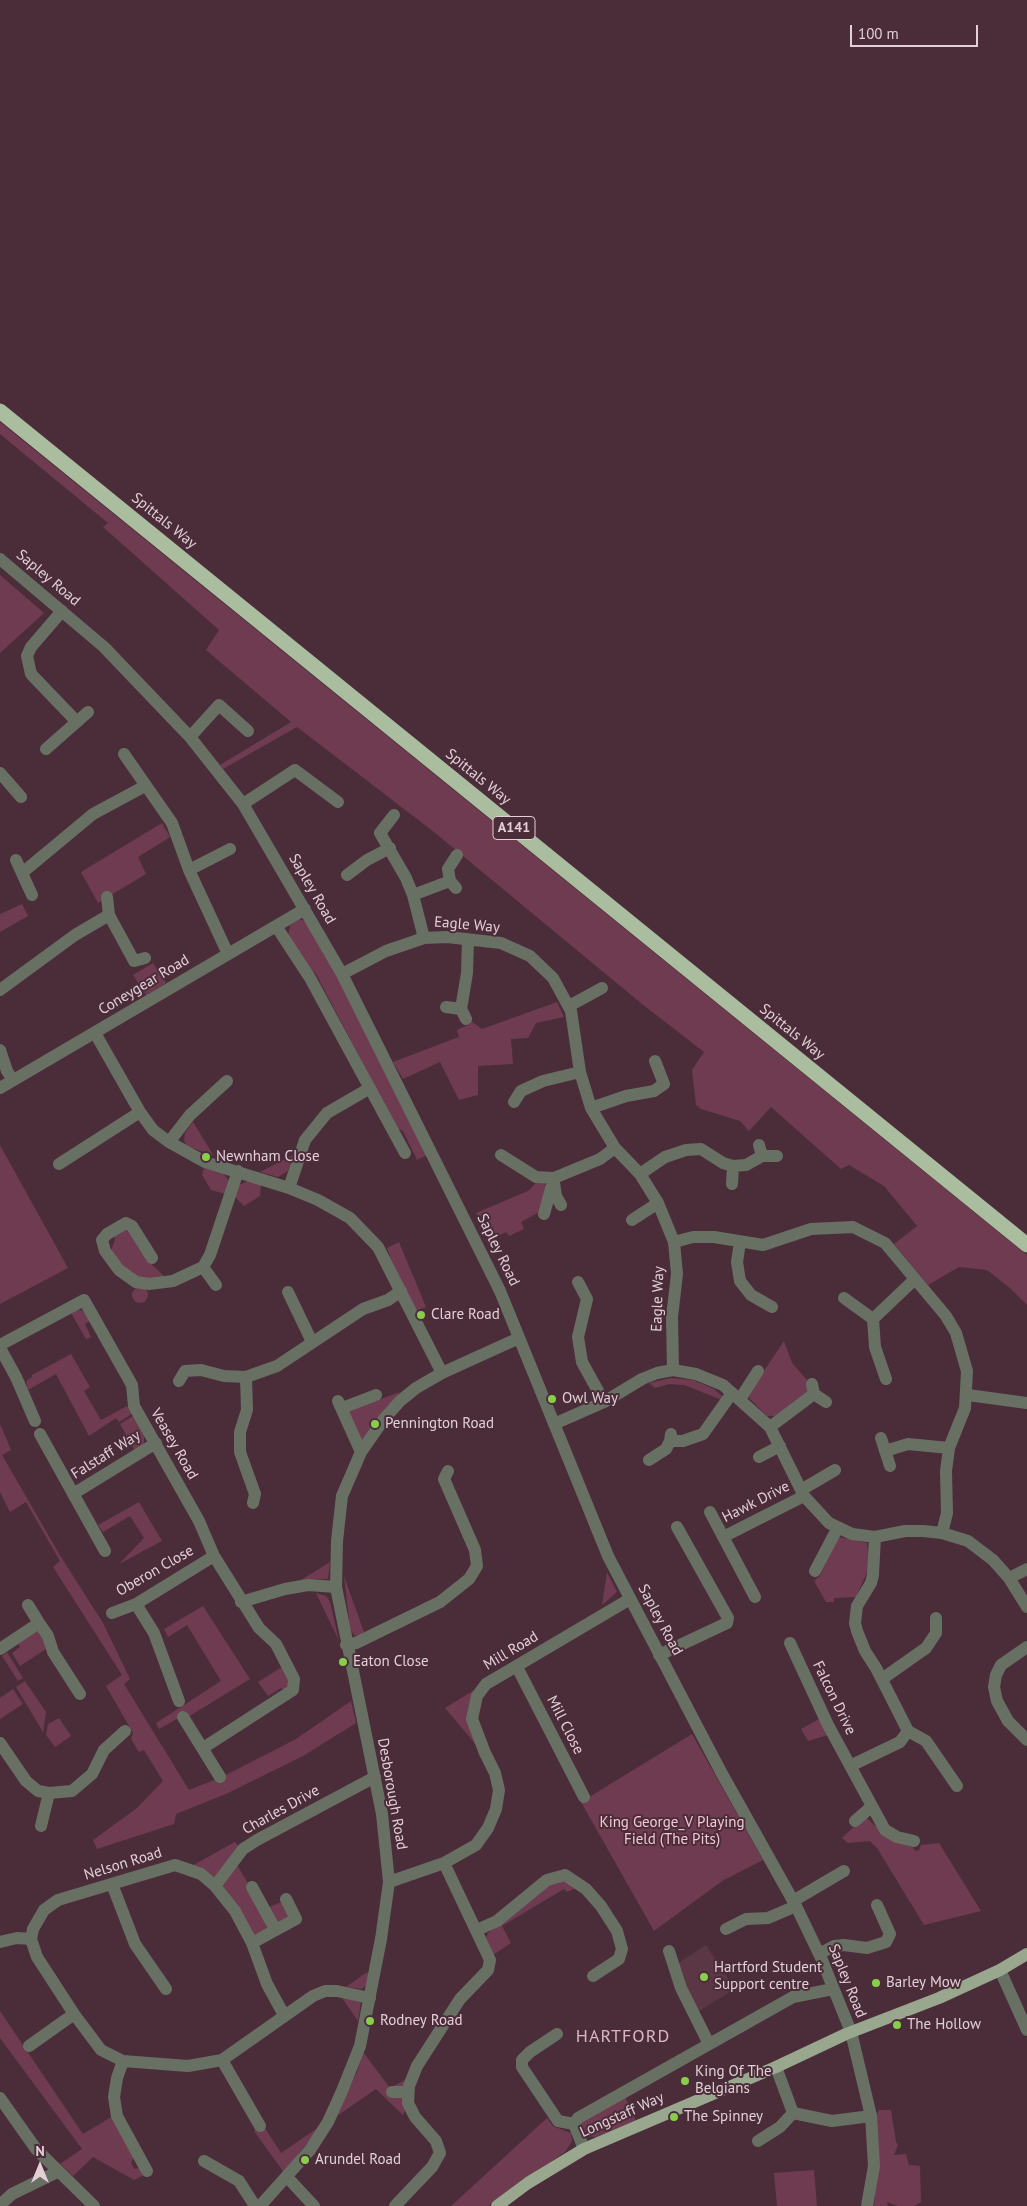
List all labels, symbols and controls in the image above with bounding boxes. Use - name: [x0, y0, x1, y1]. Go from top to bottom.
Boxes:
- scale bar: [852, 15, 980, 47]
- text: 100 m: [858, 24, 899, 43]
- street label: Spittals Way: [128, 489, 200, 553]
- street label: Sapley Road: [12, 546, 84, 610]
- street label: Spittals Way: [442, 745, 514, 809]
- road number: A141: [493, 816, 535, 840]
- street label: Sapley Road: [285, 851, 339, 927]
- street label: Eagle Way: [433, 913, 501, 937]
- street label: Coneygear Road: [95, 951, 193, 1019]
- street label: Spittals Way: [756, 1000, 828, 1064]
- place label: Newnham Close: [216, 1148, 320, 1166]
- marker: Newnham Close: [200, 1151, 212, 1163]
- street label: Sapley Road: [473, 1211, 523, 1289]
- street label: Eagle Way: [648, 1266, 668, 1332]
- place label: Clare Road: [431, 1306, 500, 1324]
- marker: Clare Road: [415, 1309, 427, 1321]
- place label: Owl Way: [562, 1390, 618, 1408]
- marker: Owl Way: [546, 1393, 558, 1405]
- street label: Veasey Road: [146, 1405, 202, 1483]
- place label: Pennington Road: [385, 1415, 494, 1433]
- marker: Pennington Road: [369, 1418, 381, 1430]
- street label: Falstaff Way: [68, 1427, 144, 1483]
- street label: Hawk Drive: [719, 1477, 793, 1527]
- street label: Oberon Close: [113, 1542, 197, 1600]
- street label: Sapley Road: [634, 1581, 686, 1659]
- street label: Mill Road: [480, 1628, 542, 1674]
- place label: Eaton Close: [353, 1653, 429, 1671]
- marker: Eaton Close: [337, 1656, 349, 1668]
- street label: Falcon Drive: [808, 1658, 860, 1738]
- street label: Mill Close: [543, 1693, 587, 1757]
- street label: Desborough Road: [373, 1737, 411, 1851]
- street label: Charles Drive: [239, 1781, 323, 1839]
- park label: King George_V Playing Field (The Pits): [599, 1814, 745, 1849]
- street label: Nelson Road: [82, 1844, 164, 1884]
- street label: Sapley Road: [824, 1941, 870, 2021]
- place label: Hartford Student Support centre: [714, 1959, 822, 1994]
- marker: Hartford Student Support centre: [698, 1971, 710, 1983]
- place label: Barley Mow: [886, 1974, 961, 1992]
- marker: Barley Mow: [870, 1977, 882, 1989]
- place label: Rodney Road: [380, 2012, 463, 2030]
- marker: Rodney Road: [364, 2015, 376, 2027]
- place label: The Hollow: [907, 2016, 981, 2034]
- marker: The Hollow: [891, 2019, 903, 2031]
- district label: HARTFORD: [575, 2026, 671, 2048]
- place label: King Of The Belgians: [695, 2063, 772, 2098]
- marker: King Of The Belgians: [679, 2075, 691, 2087]
- street label: Longstaff Way: [577, 2089, 667, 2141]
- place label: The Spinney: [684, 2108, 763, 2126]
- marker: The Spinney: [668, 2111, 680, 2123]
- north arrow: [15, 2141, 65, 2191]
- text: N: [35, 2142, 45, 2160]
- place label: Arundel Road: [315, 2151, 401, 2169]
- marker: Arundel Road: [299, 2154, 311, 2166]

